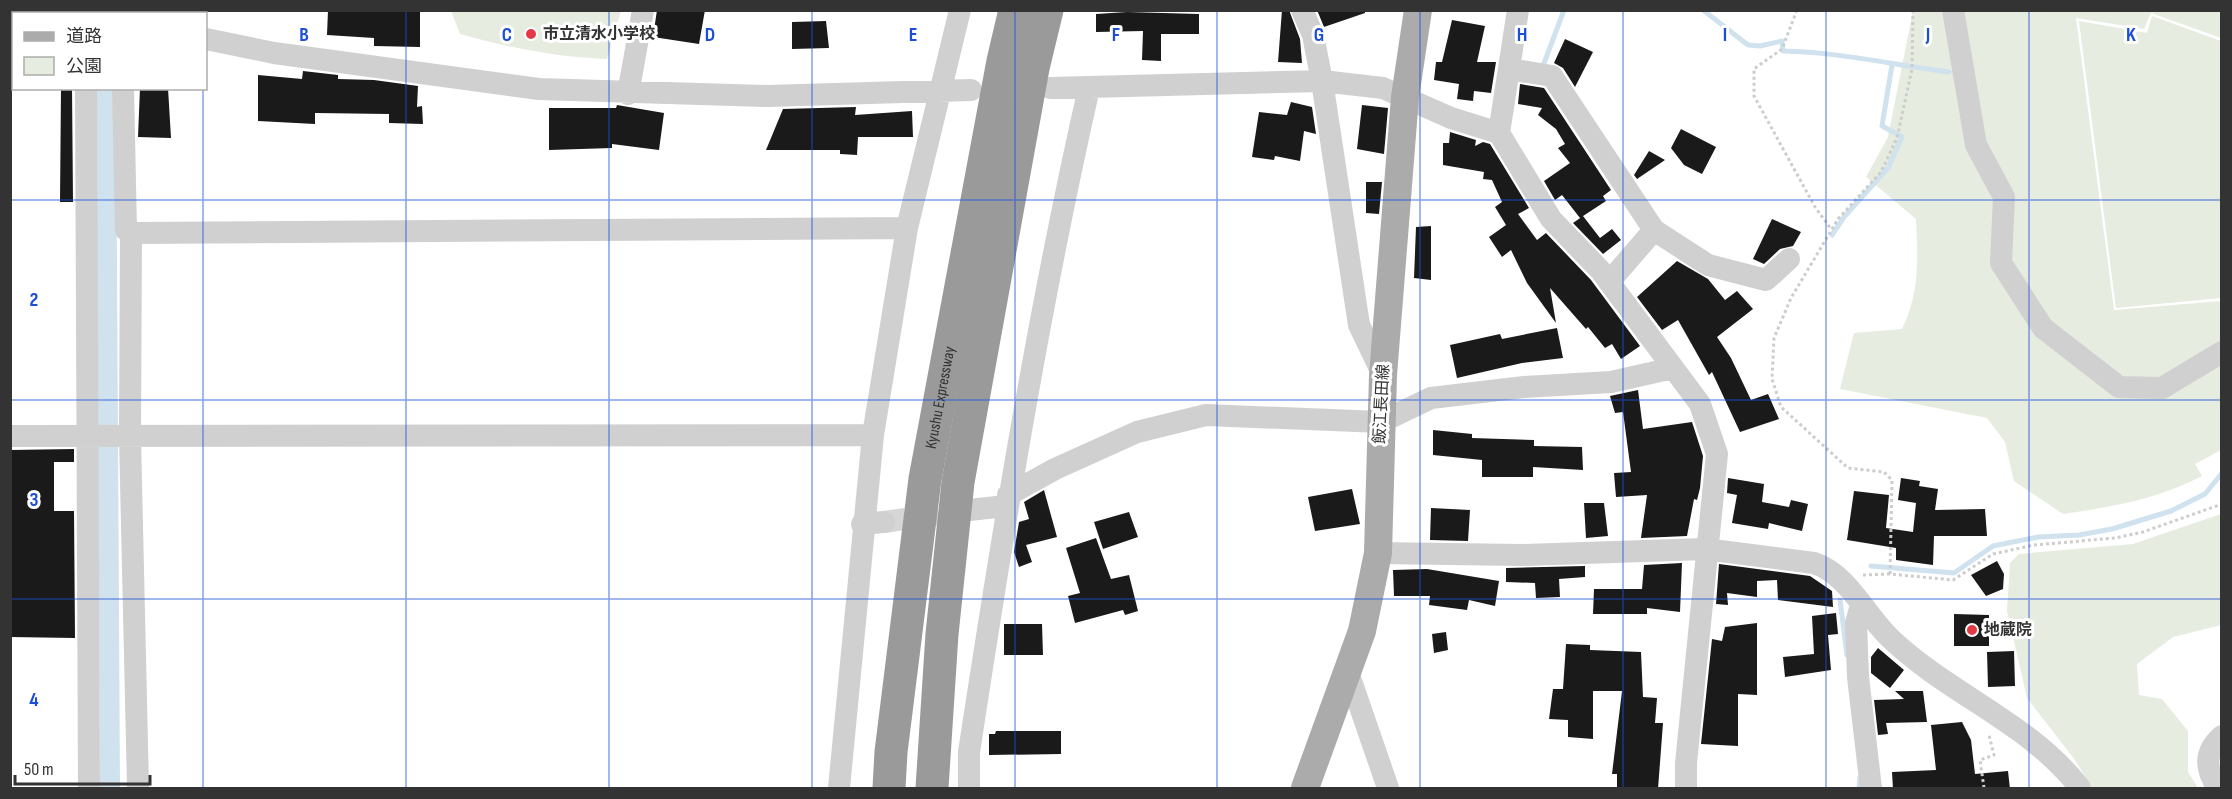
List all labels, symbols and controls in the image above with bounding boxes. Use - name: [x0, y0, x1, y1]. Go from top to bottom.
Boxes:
- legend: [12, 12, 207, 90]
- text: B: [299, 23, 309, 47]
- text: C: [502, 23, 512, 47]
- text: D: [705, 23, 715, 47]
- text: E: [909, 23, 917, 47]
- text: F: [1112, 23, 1120, 47]
- text: G: [1314, 23, 1324, 47]
- text: H: [1517, 23, 1527, 47]
- text: I: [1723, 23, 1727, 47]
- text: J: [1925, 23, 1930, 47]
- text: K: [2126, 23, 2136, 47]
- place label: 市立清水小学校: [543, 25, 655, 44]
- text: 道路: [66, 26, 102, 47]
- marker: 市立清水小学校: [524, 27, 538, 41]
- text: 公園: [66, 56, 102, 77]
- text: 2: [30, 288, 38, 312]
- street label: Kyushu Expressway: [921, 345, 959, 450]
- street label: 飯江長田線: [1370, 364, 1394, 444]
- text: 3: [30, 488, 39, 512]
- place label: 地蔵院: [1984, 621, 2032, 640]
- marker: 地蔵院: [1965, 623, 1979, 637]
- text: 4: [29, 688, 39, 712]
- scale bar: [15, 748, 150, 786]
- text: 50 m: [24, 759, 54, 780]

